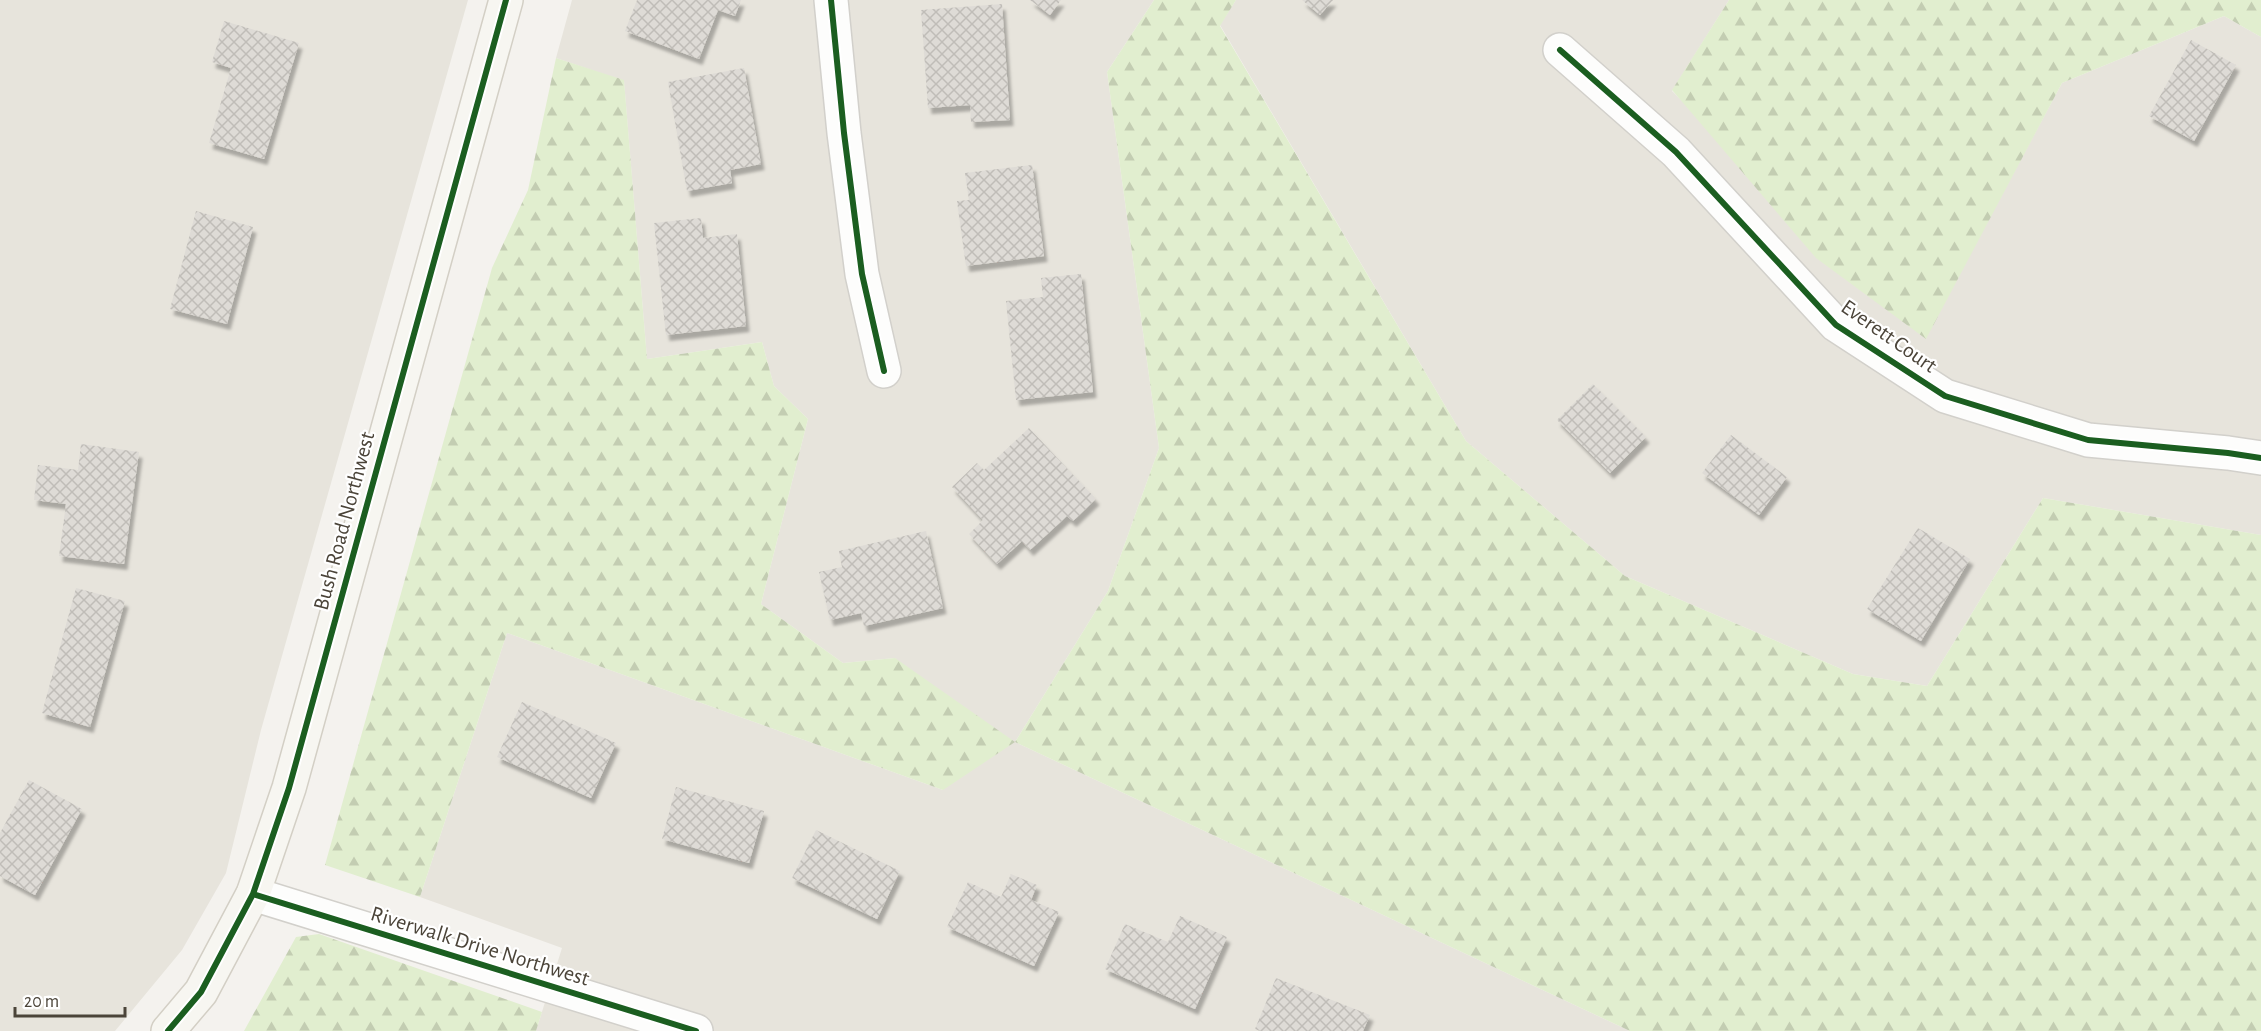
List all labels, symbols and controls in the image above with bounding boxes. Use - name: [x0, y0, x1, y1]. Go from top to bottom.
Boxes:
- street label: Everett Court: [1837, 295, 1941, 377]
- street label: Bush Road Northwest: [310, 429, 378, 613]
- street label: Riverwalk Drive Northwest: [368, 902, 592, 990]
- scale bar: [15, 980, 124, 1018]
- text: 20 m: [24, 993, 59, 1011]

